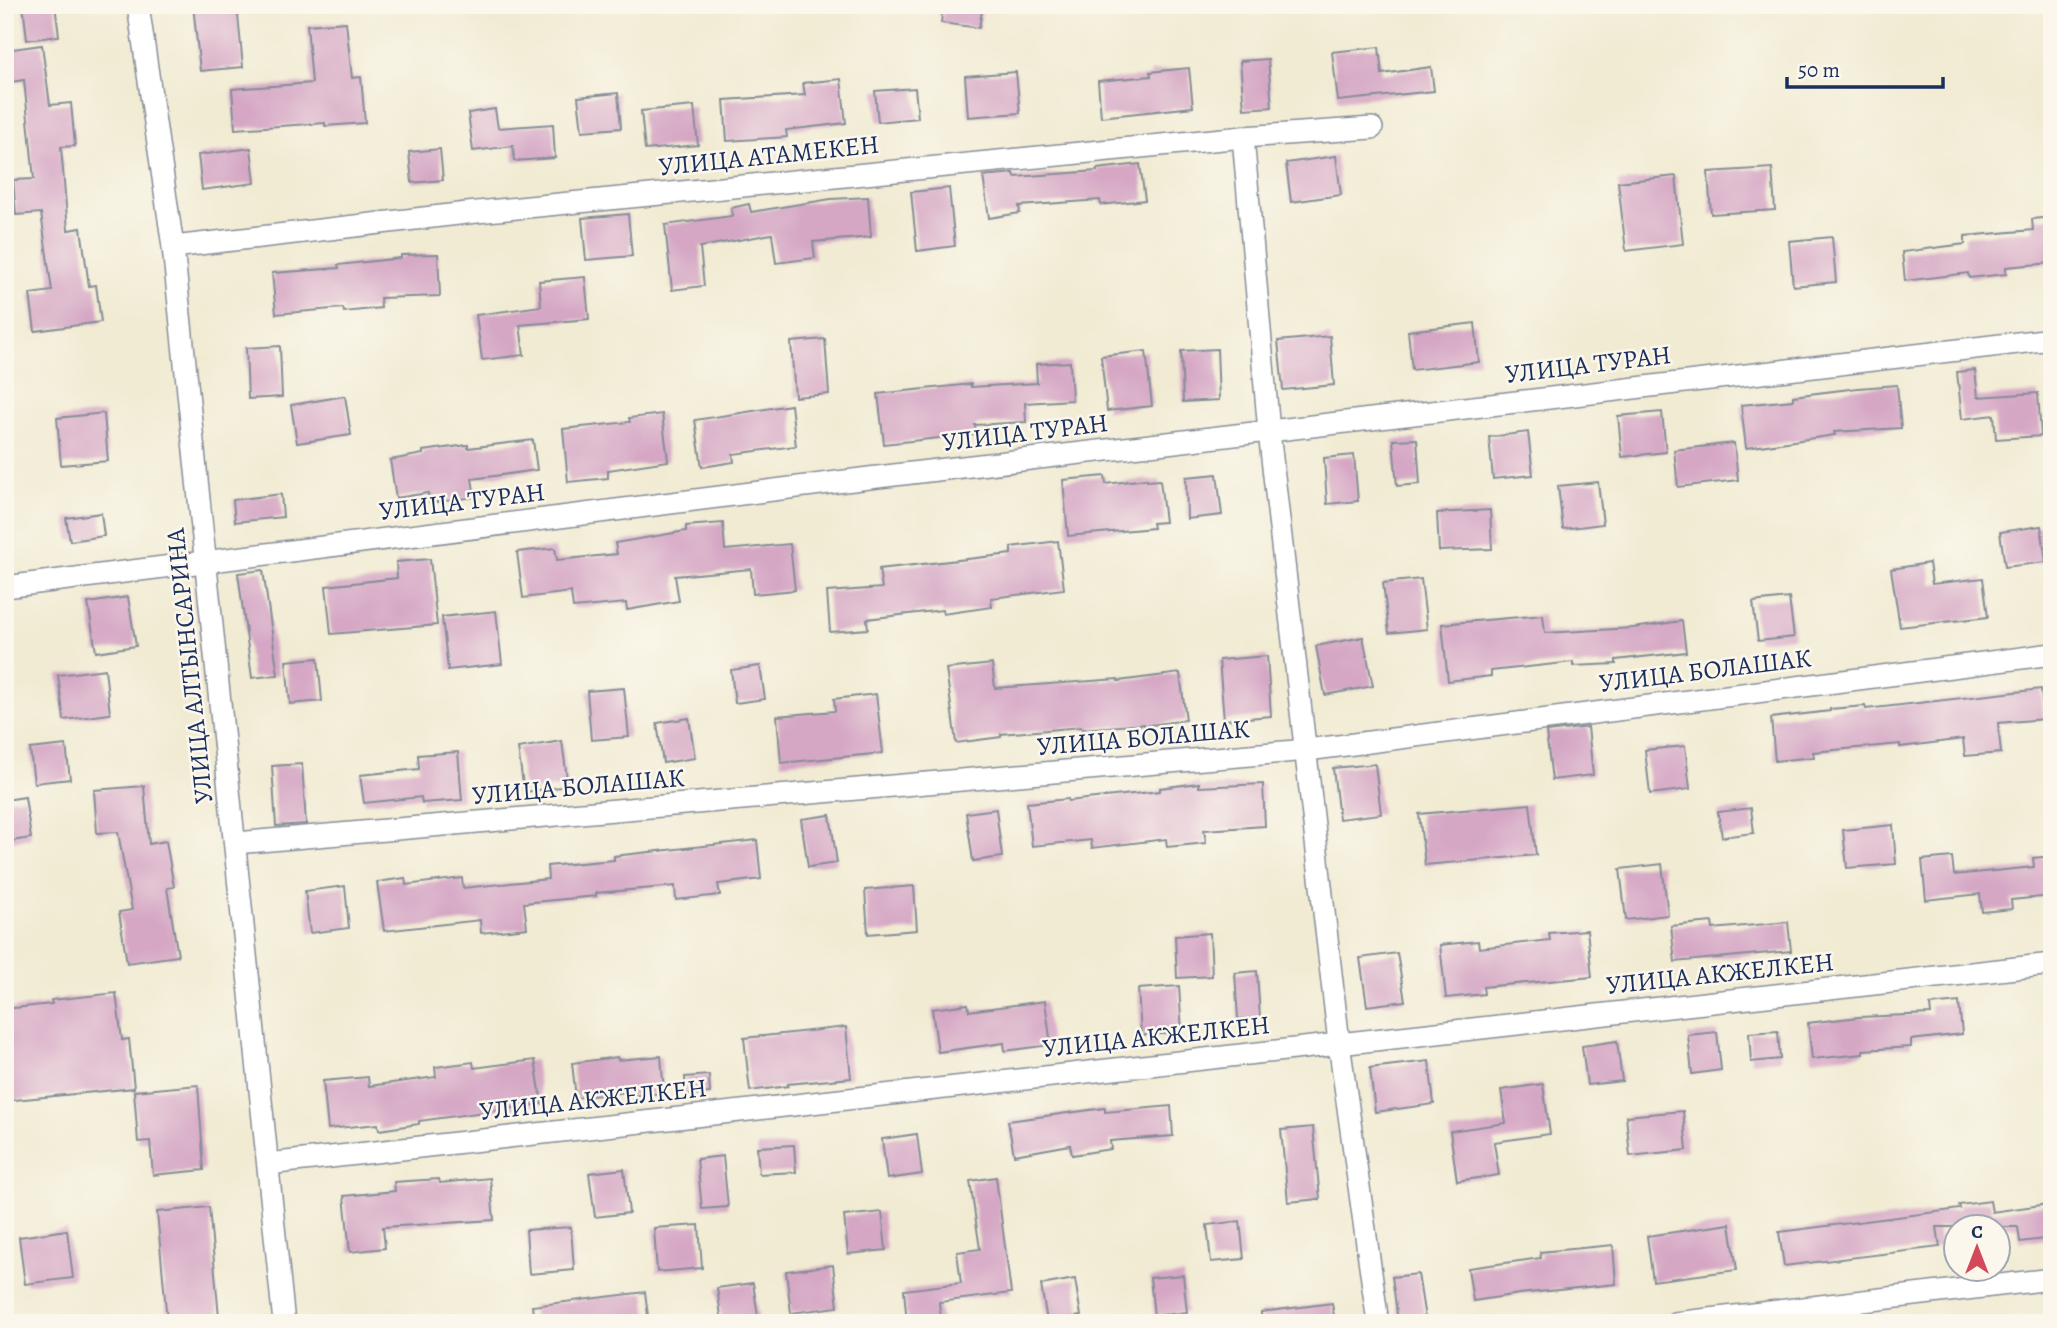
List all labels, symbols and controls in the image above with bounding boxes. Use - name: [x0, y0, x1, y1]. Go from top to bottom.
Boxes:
- scale bar: [1787, 46, 1943, 90]
- text: 50 m: [1798, 56, 1840, 84]
- street label: УЛИЦА АТАМЕКЕН: [657, 127, 881, 184]
- street label: УЛИЦА ТУРАН: [1503, 337, 1673, 392]
- street label: УЛИЦА ТУРАН: [940, 405, 1110, 460]
- street label: УЛИЦА ТУРАН: [377, 474, 547, 529]
- street label: УЛИЦА АЛТЫНСАРИНА: [158, 526, 221, 806]
- street label: УЛИЦА БОЛАШАК: [1597, 640, 1813, 701]
- street label: УЛИЦА БОЛАШАК: [1035, 711, 1251, 764]
- street label: УЛИЦА БОЛАШАК: [470, 760, 686, 813]
- street label: УЛИЦА АКЖЕЛКЕН: [1605, 944, 1836, 1003]
- street label: УЛИЦА АКЖЕЛКЕН: [1041, 1007, 1272, 1066]
- street label: УЛИЦА АКЖЕЛКЕН: [478, 1070, 709, 1129]
- north arrow: [1941, 1212, 2011, 1282]
- text: С: [1971, 1219, 1983, 1245]

